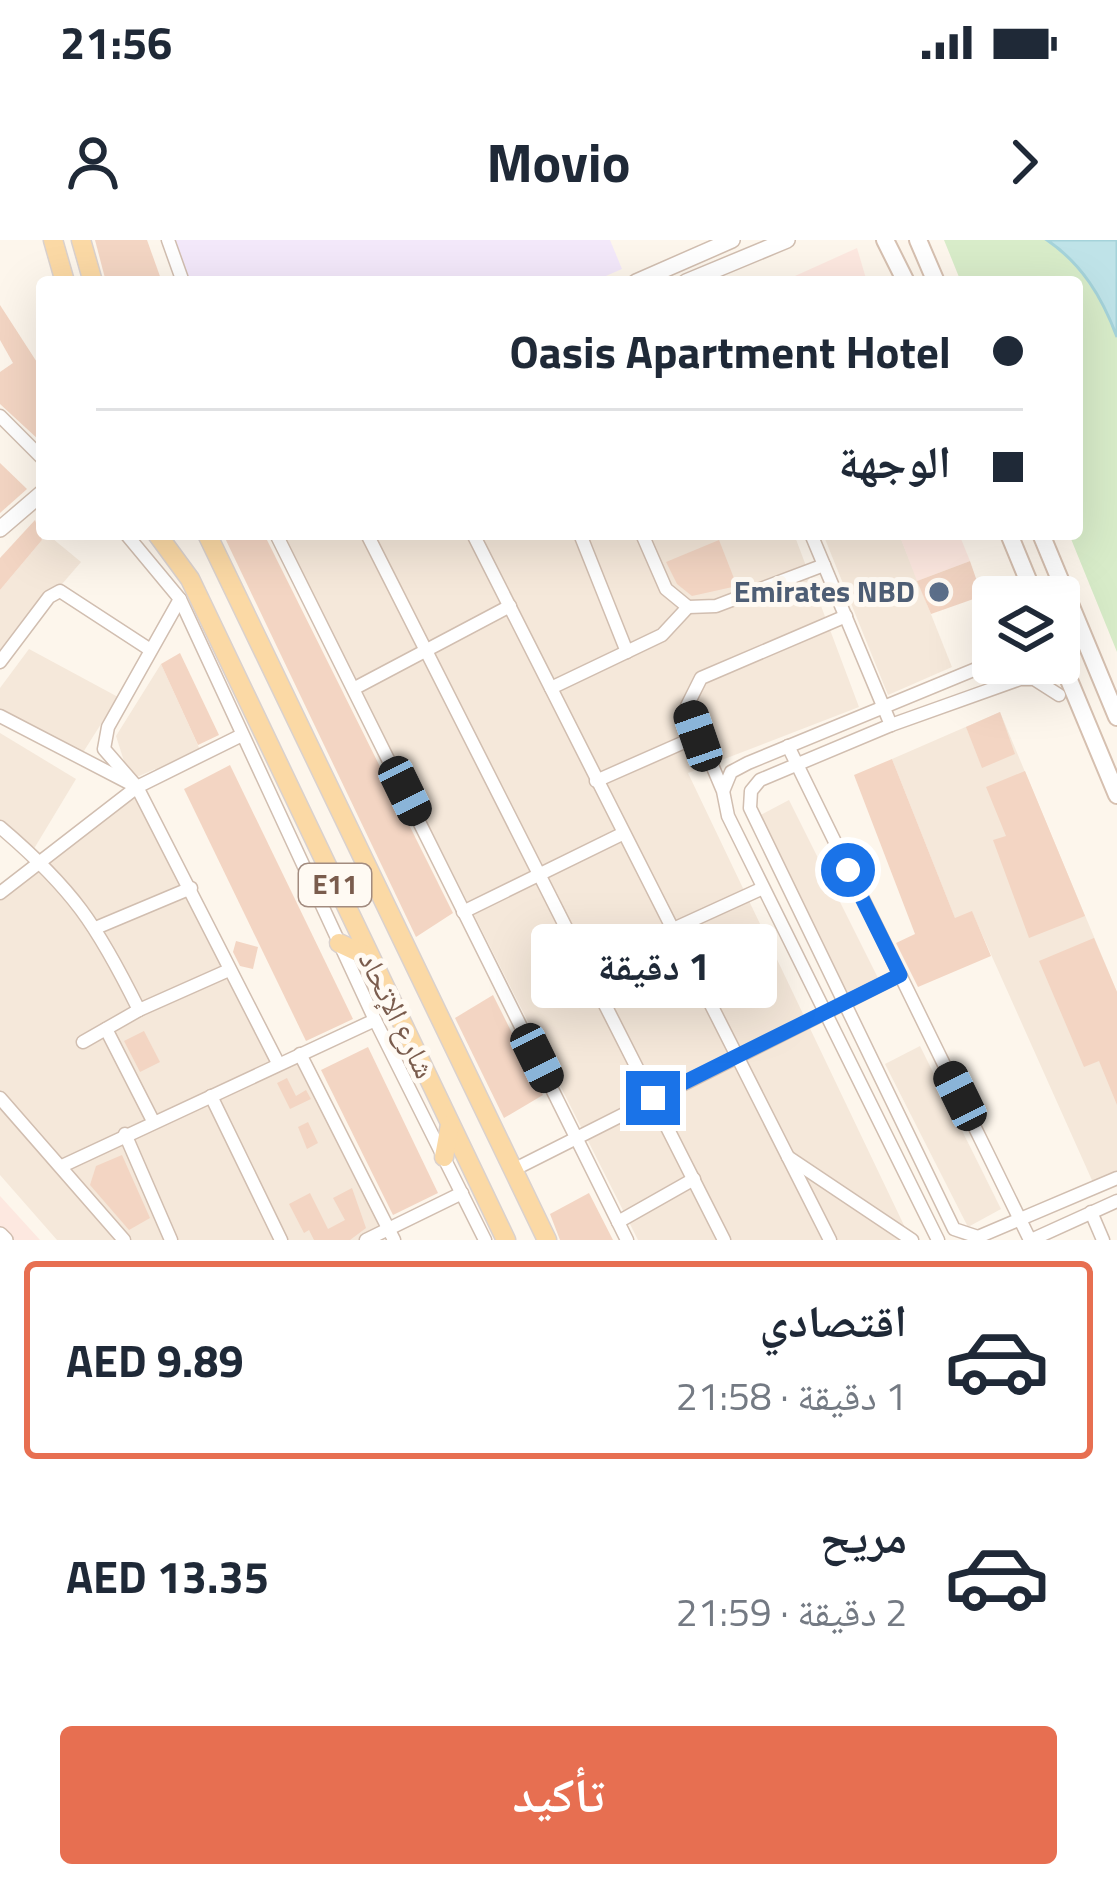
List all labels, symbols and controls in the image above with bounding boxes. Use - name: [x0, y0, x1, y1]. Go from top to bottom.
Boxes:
- text: 21:56: [60, 8, 172, 76]
- text: Movio: [487, 121, 630, 203]
- icon: person: [60, 129, 126, 195]
- icon: forward: [991, 129, 1057, 195]
- text: Oasis Apartment Hotel: [510, 317, 951, 385]
- text: الوجهة: [838, 427, 951, 495]
- place label: Emirates NBD: [734, 568, 915, 614]
- map controls: [972, 576, 1080, 684]
- button: layers: [972, 576, 1080, 684]
- marker: Emirates NBD: [926, 579, 952, 605]
- car: [669, 696, 727, 776]
- car: [373, 751, 437, 831]
- route start: [821, 843, 875, 897]
- road number: E11: [299, 864, 371, 906]
- callout: 1 دقيقة: [530, 924, 776, 1008]
- text: 1 دقيقة: [598, 936, 710, 995]
- street label: شارع الإتحاد: [347, 943, 449, 1086]
- car: [505, 1018, 569, 1098]
- car: [928, 1056, 992, 1136]
- route end: [626, 1071, 680, 1125]
- text: اقتصادي: [760, 1286, 907, 1354]
- icon: car: [943, 1306, 1051, 1414]
- text: AED 9.89: [66, 1326, 244, 1394]
- text: 1 دقيقة · 21:58: [676, 1366, 907, 1425]
- text: مريح: [820, 1502, 907, 1570]
- icon: car: [943, 1522, 1051, 1630]
- text: AED 13.35: [66, 1542, 269, 1610]
- text: 2 دقيقة · 21:59: [676, 1582, 907, 1641]
- button: تأكيد: [60, 1726, 1057, 1864]

